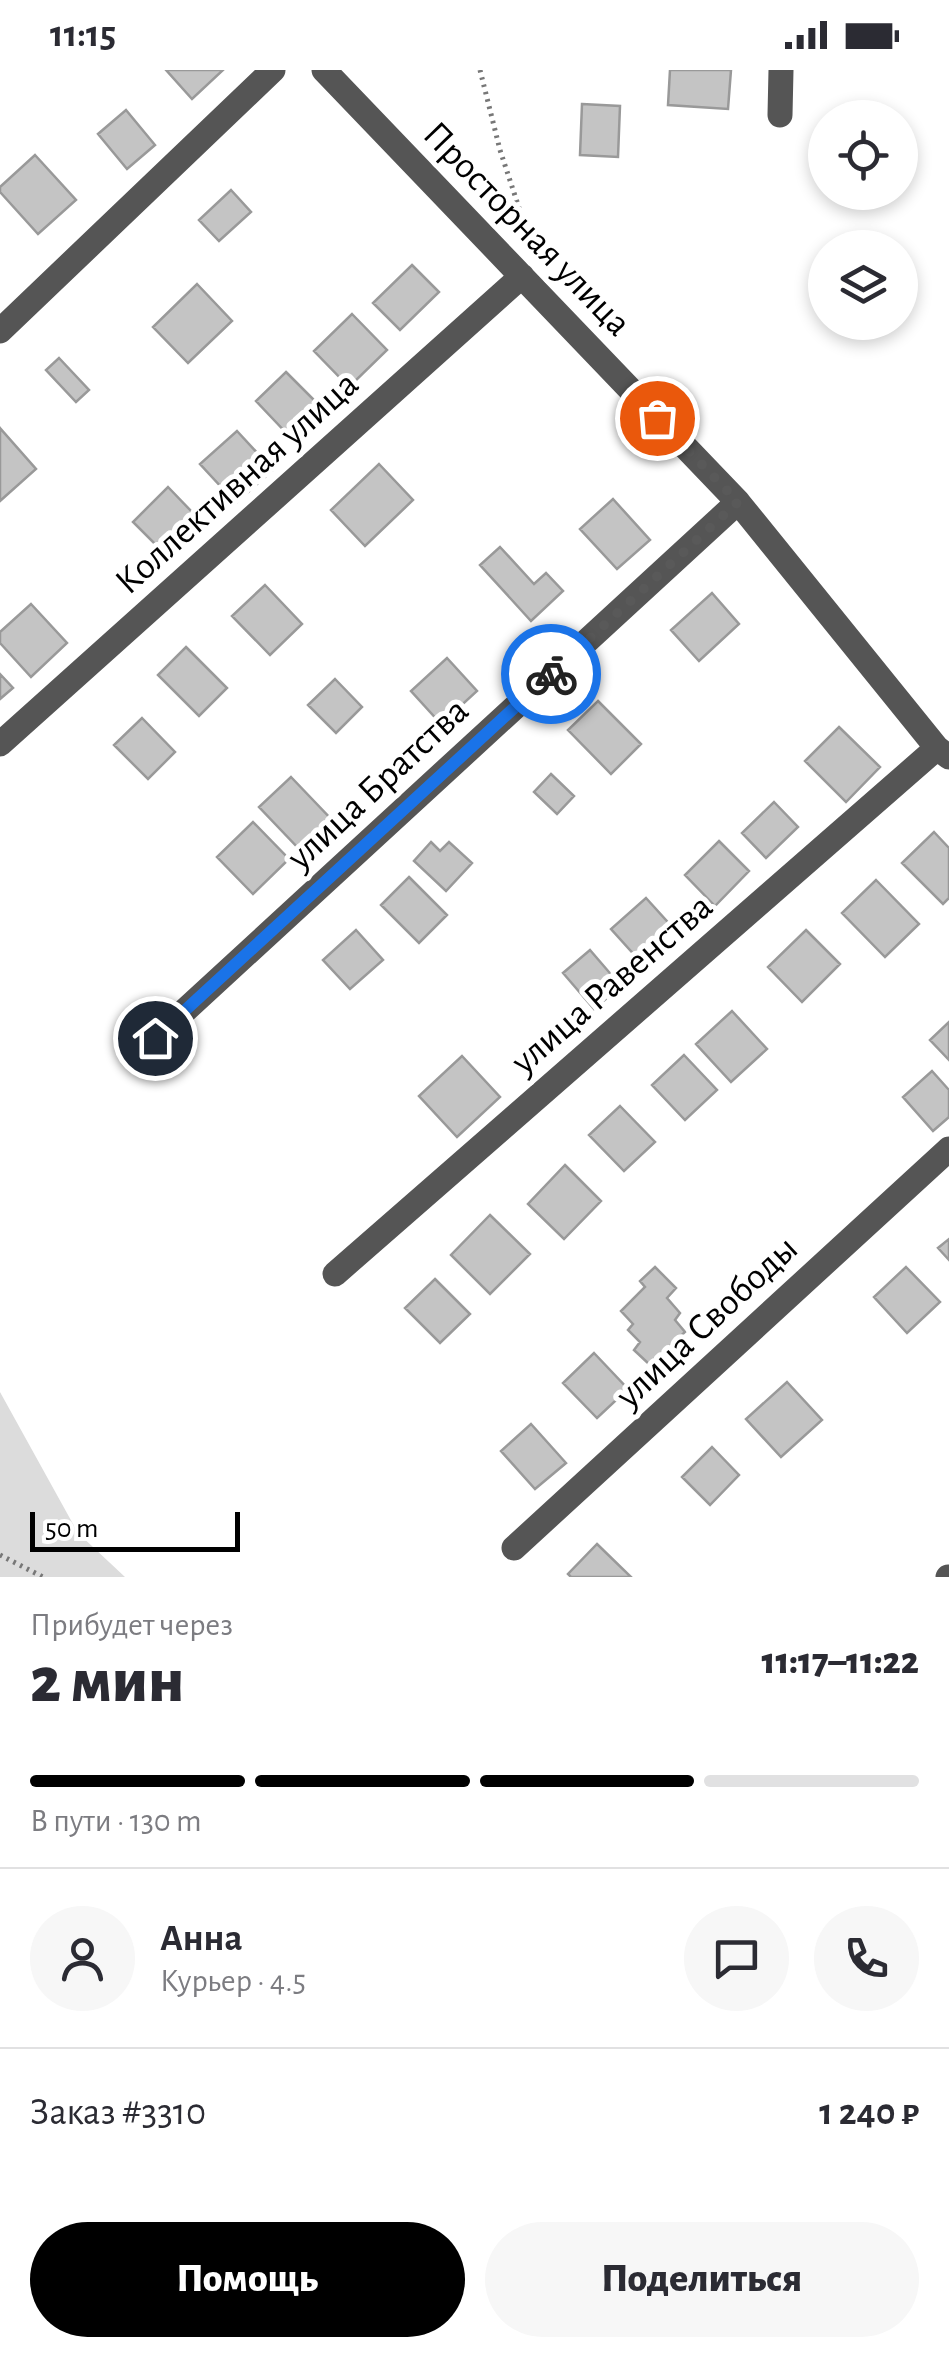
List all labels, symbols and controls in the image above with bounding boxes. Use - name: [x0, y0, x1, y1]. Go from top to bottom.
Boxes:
- text: 11:15: [50, 16, 116, 54]
- map controls: [808, 100, 918, 340]
- button: locate: [808, 100, 918, 210]
- street label: Просторная улица: [415, 115, 638, 344]
- button: layers: [808, 230, 918, 340]
- street label: Коллективная улица: [109, 365, 366, 602]
- pin: [615, 376, 700, 461]
- icon: bag: [630, 391, 685, 446]
- courier: [501, 624, 601, 724]
- icon: bike: [524, 647, 579, 702]
- street label: улица Братства: [280, 691, 476, 878]
- street label: улица Равенства: [504, 887, 720, 1082]
- pin: [113, 996, 198, 1081]
- icon: home: [128, 1011, 183, 1066]
- street label: улица Свободы: [609, 1229, 805, 1416]
- scale bar: [30, 1507, 240, 1552]
- text: 50 m: [45, 1515, 99, 1543]
- text: Прибудет через: [30, 1609, 233, 1641]
- text: 11:17–11:22: [761, 1643, 919, 1681]
- text: 2 мин: [30, 1649, 184, 1714]
- text: В пути · 130 m: [30, 1805, 202, 1837]
- button: person: [30, 1906, 135, 2011]
- button: chat: [684, 1906, 789, 2011]
- button: phone: [814, 1906, 919, 2011]
- text: Анна: [160, 1920, 243, 1958]
- text: Курьер · 4.5: [160, 1965, 306, 1997]
- text: Заказ #3310: [30, 2094, 206, 2132]
- text: 1 240 ₽: [819, 2094, 919, 2132]
- button: Помощь: [30, 2222, 465, 2337]
- button: Поделиться: [485, 2222, 919, 2337]

